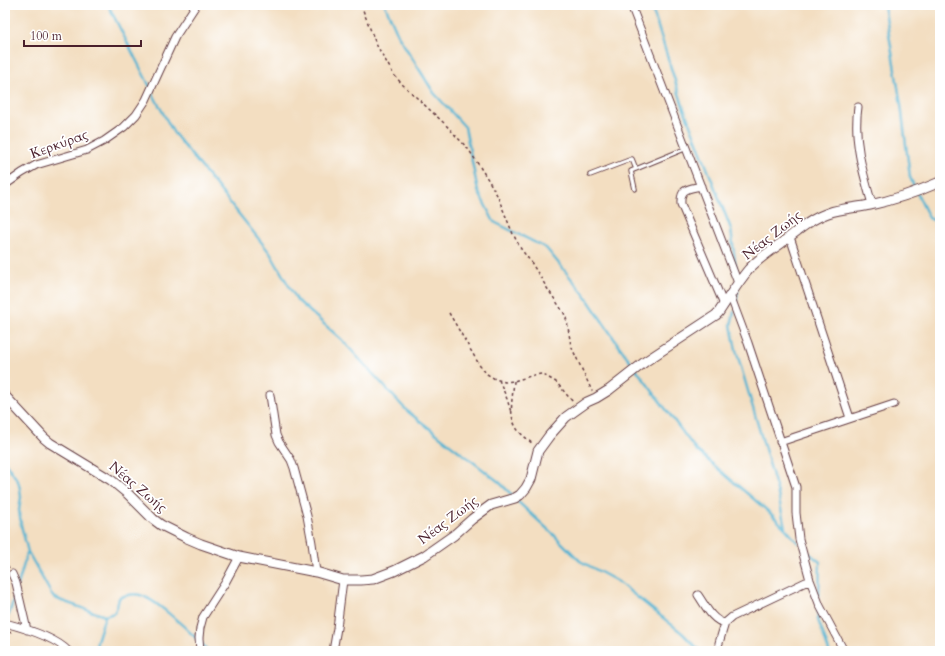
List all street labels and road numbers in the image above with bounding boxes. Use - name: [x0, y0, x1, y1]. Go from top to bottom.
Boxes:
- street label: Κερκύρας: [28, 125, 90, 163]
- street label: Νέας Ζωής: [738, 206, 806, 264]
- street label: Νέας Ζωής: [105, 457, 171, 517]
- street label: Νέας Ζωής: [414, 491, 482, 549]

